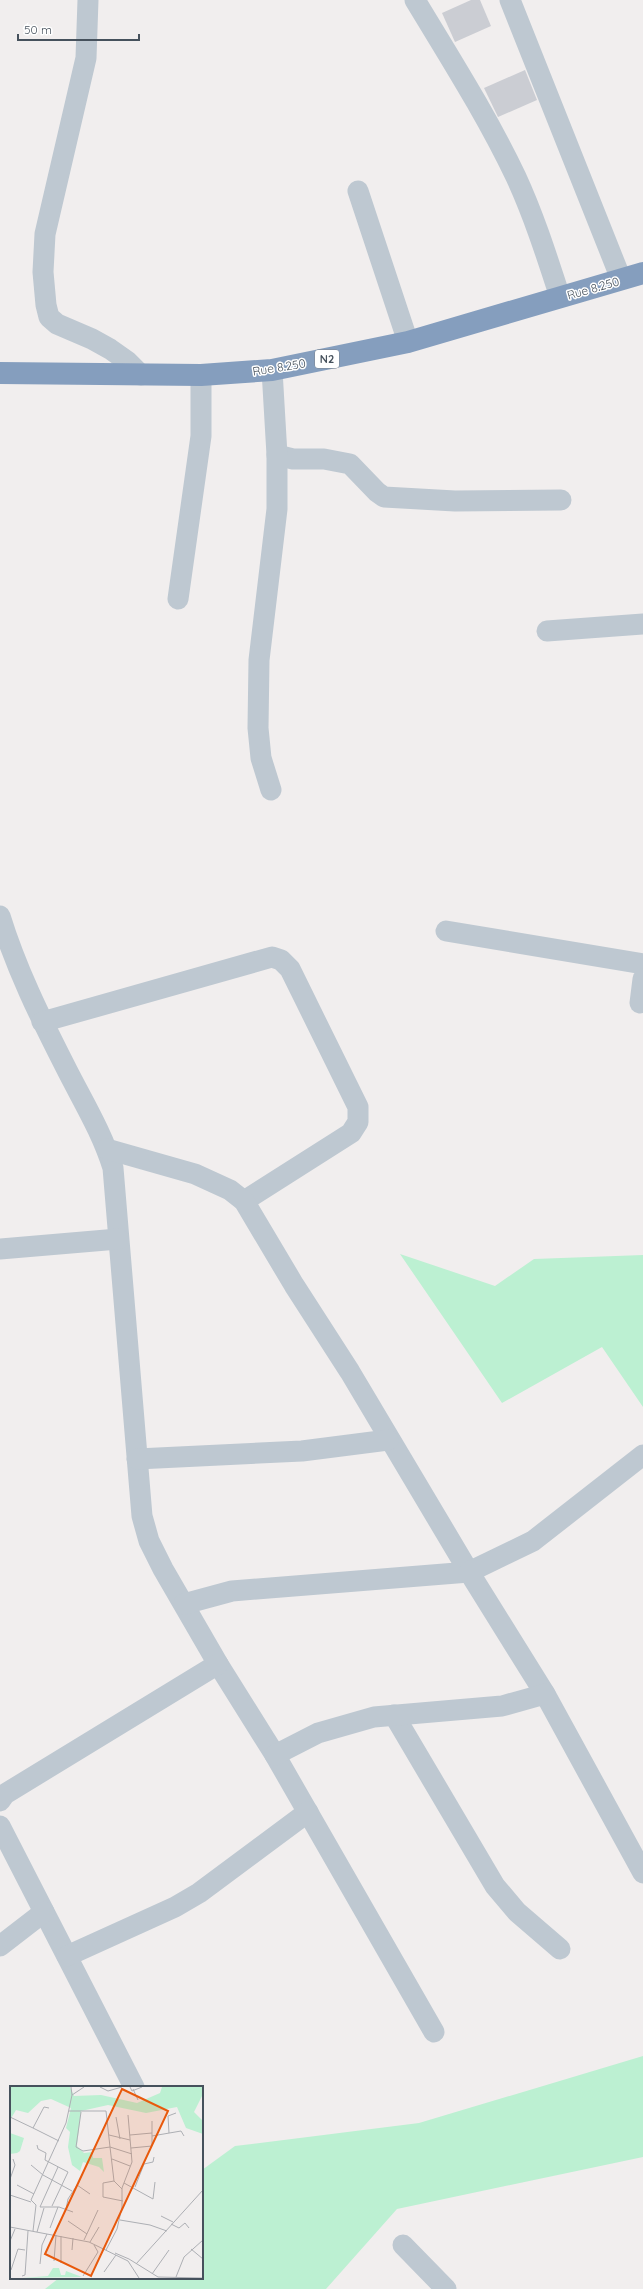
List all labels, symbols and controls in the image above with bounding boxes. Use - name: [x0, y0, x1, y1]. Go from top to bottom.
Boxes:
- scale bar: [18, 16, 139, 42]
- text: 50 m: [24, 22, 52, 37]
- street label: Rue 8.250: [565, 273, 621, 303]
- road number: N2: [315, 350, 339, 368]
- street label: Rue 8.250: [251, 355, 307, 379]
- inset map: [10, 2086, 203, 2279]

